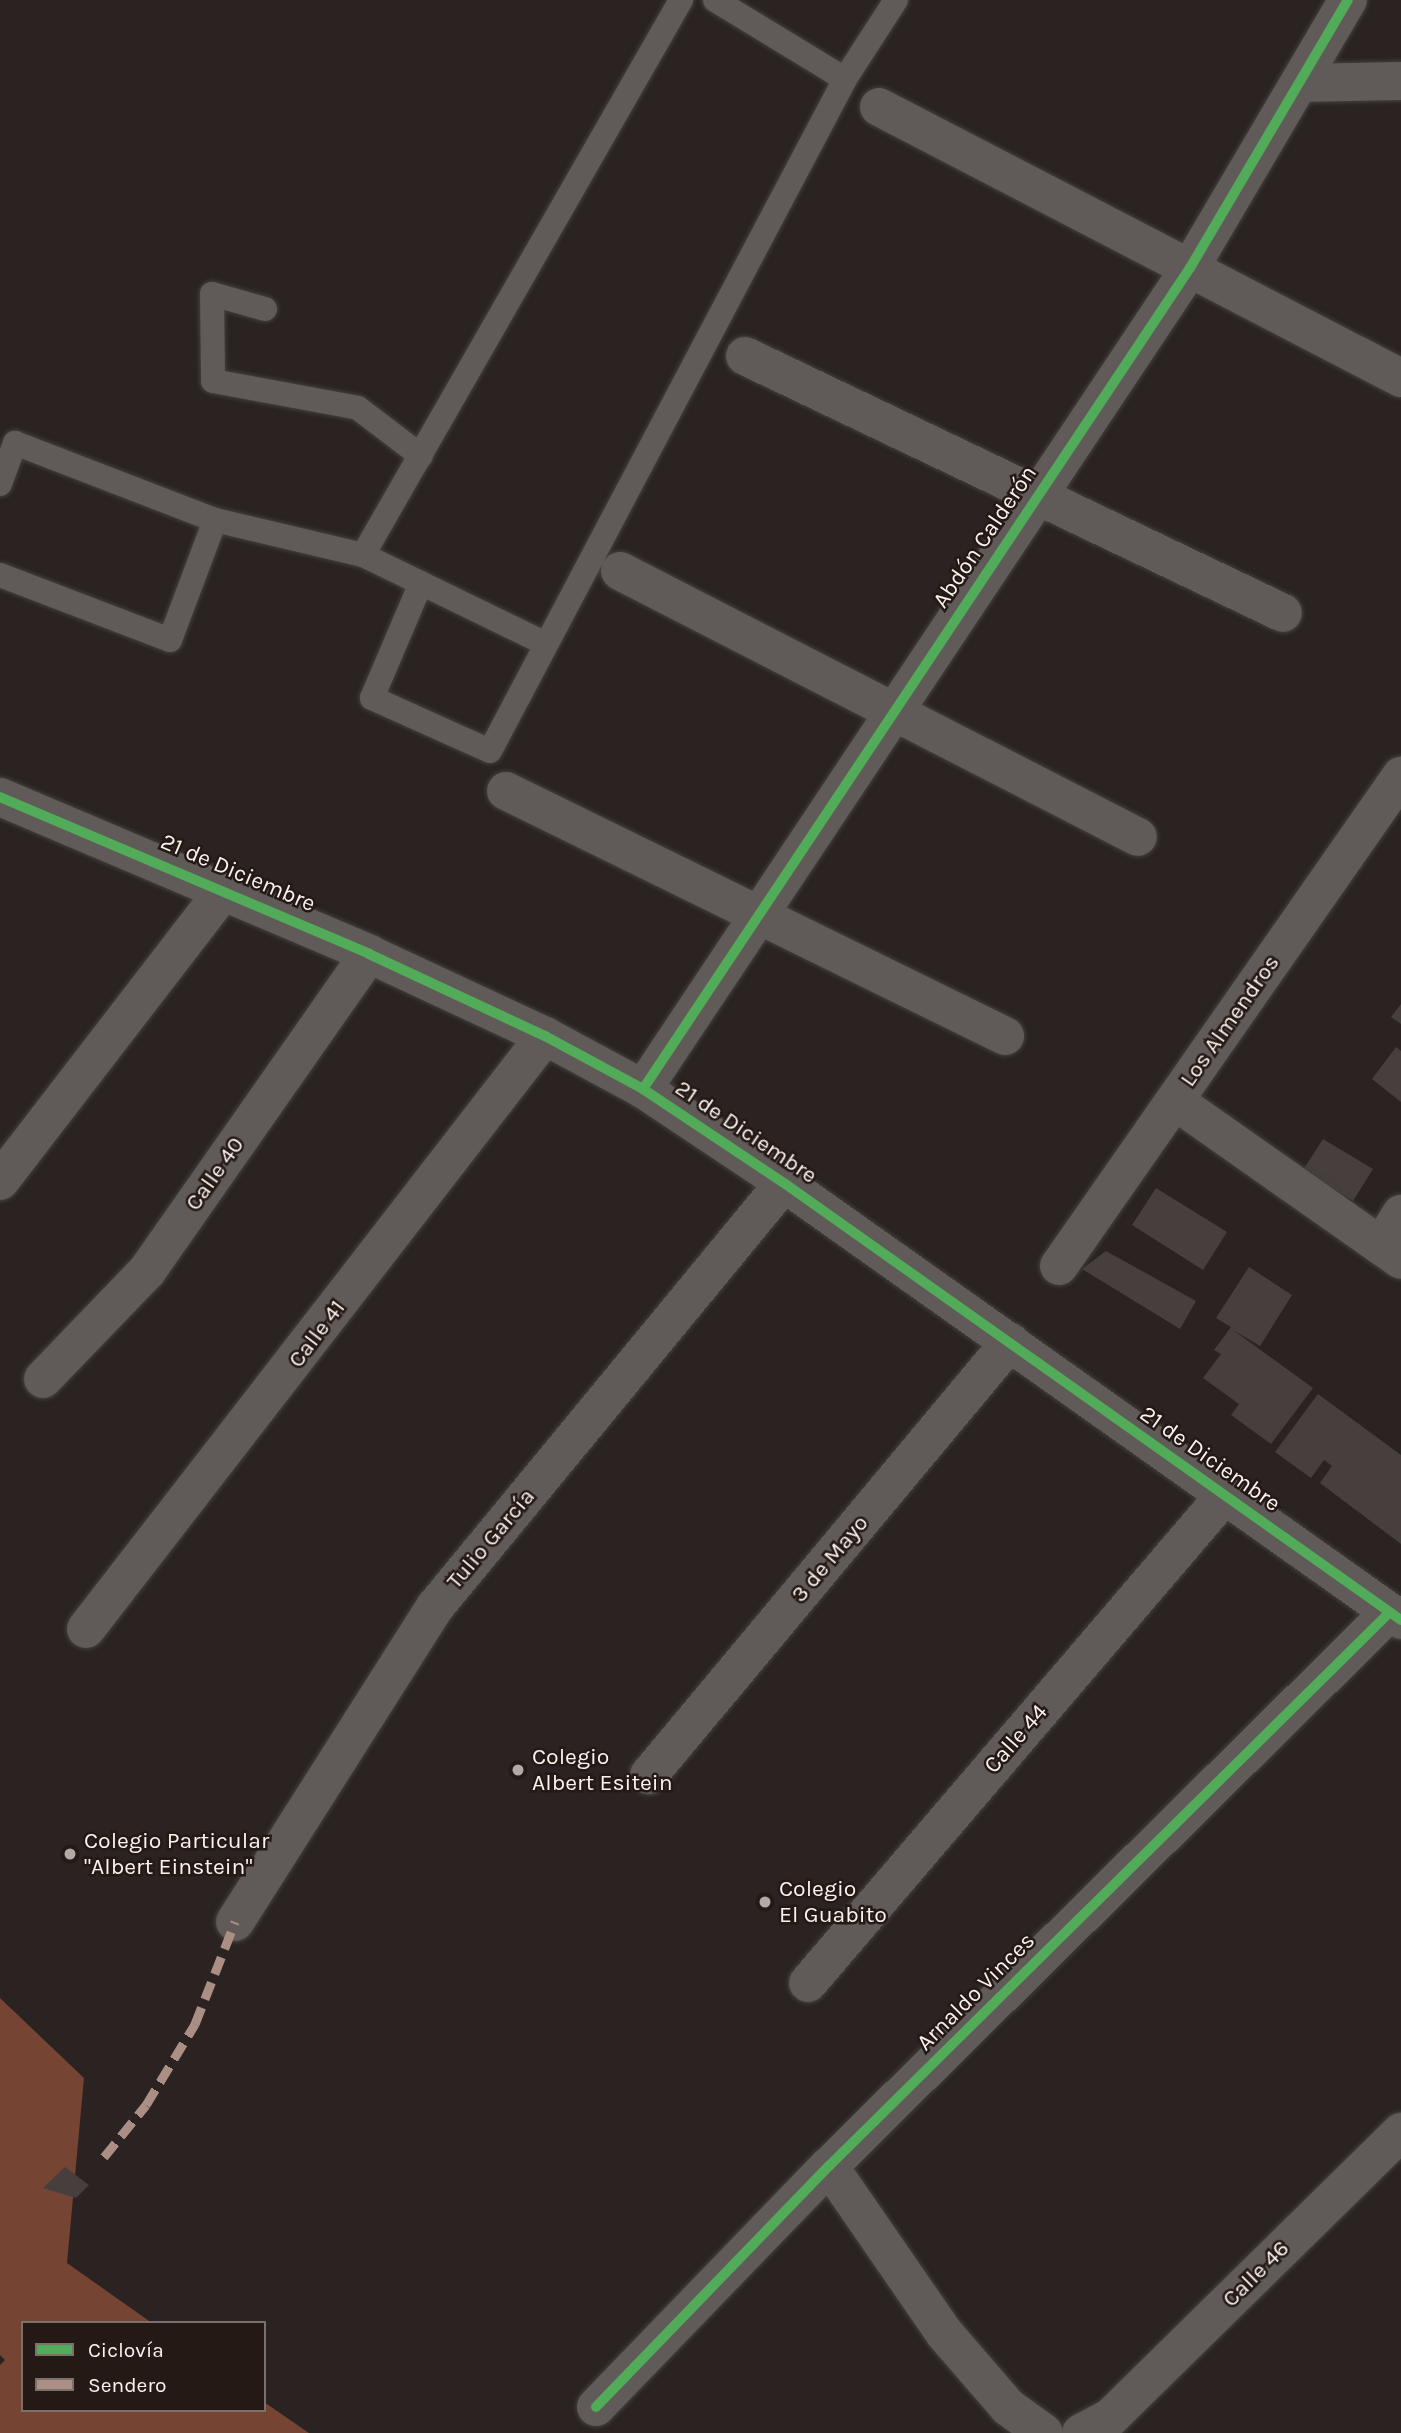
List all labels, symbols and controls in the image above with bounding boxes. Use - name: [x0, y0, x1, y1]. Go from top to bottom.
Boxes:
- street label: Abdón Calderón: [927, 461, 1043, 613]
- street label: 21 de Diciembre: [157, 828, 319, 918]
- street label: Los Almendros: [1174, 950, 1286, 1092]
- street label: 21 de Diciembre: [670, 1074, 822, 1190]
- street label: Calle 40: [180, 1132, 250, 1216]
- street label: Calle 41: [283, 1295, 351, 1373]
- street label: 21 de Diciembre: [1134, 1400, 1286, 1518]
- street label: Tulio García: [441, 1483, 541, 1595]
- street label: 3 de Mayo: [786, 1510, 874, 1608]
- street label: Calle 44: [978, 1699, 1054, 1779]
- place label: Colegio Albert Esitein: [532, 1743, 673, 1797]
- marker: Colegio Albert Esitein: [510, 1762, 526, 1778]
- place label: Colegio Particular "Albert Einstein": [84, 1827, 269, 1881]
- marker: Colegio Particular "Albert Einstein": [62, 1846, 78, 1862]
- place label: Colegio El Guabito: [779, 1875, 887, 1929]
- marker: Colegio El Guabito: [757, 1894, 773, 1910]
- street label: Arnaldo Vinces: [911, 1927, 1041, 2057]
- street label: Calle 46: [1217, 2235, 1295, 2313]
- legend: [21, 2321, 266, 2412]
- text: Ciclovía: [88, 2338, 164, 2362]
- text: Sendero: [88, 2373, 166, 2397]

